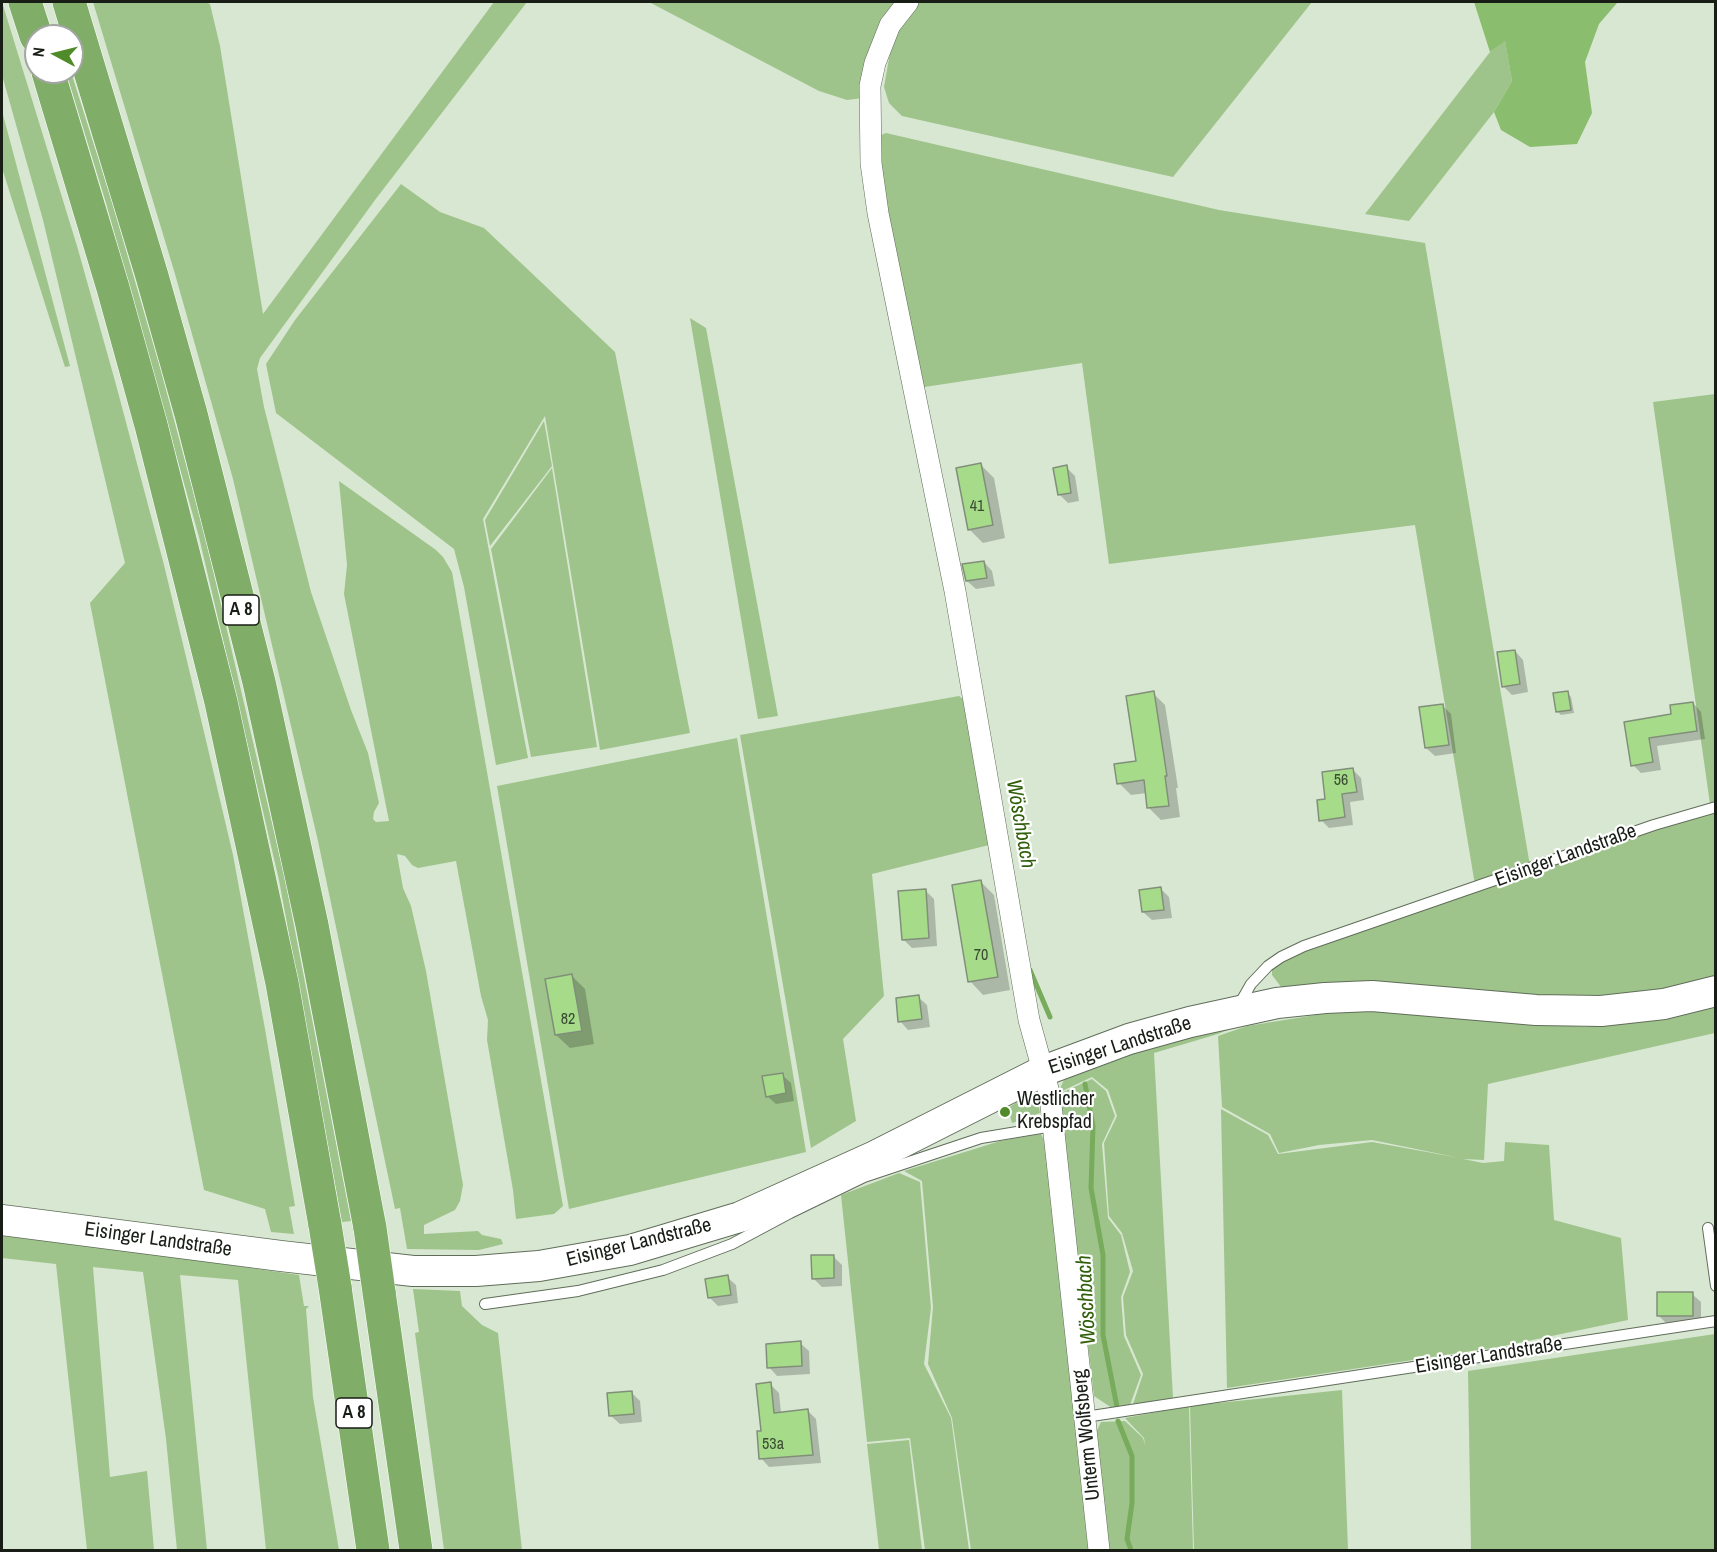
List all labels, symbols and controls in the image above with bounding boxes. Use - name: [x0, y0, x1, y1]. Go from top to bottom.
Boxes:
- north arrow: [24, 24, 84, 84]
- text: N: [27, 46, 50, 58]
- house number: 41: [970, 497, 984, 517]
- road number: A 8: [223, 595, 259, 625]
- house number: 56: [1334, 771, 1348, 791]
- water label: Wöschbach: [1000, 778, 1040, 870]
- street label: Eisinger Landstraße: [1492, 819, 1640, 893]
- house number: 70: [974, 946, 988, 966]
- house number: 82: [561, 1010, 575, 1030]
- street label: Eisinger Landstraße: [1046, 1012, 1194, 1080]
- place label: Westlicher Krebspfad: [1017, 1088, 1094, 1135]
- marker: Westlicher Krebspfad: [998, 1105, 1012, 1119]
- street label: Eisinger Landstraße: [564, 1213, 714, 1273]
- street label: Eisinger Landstraße: [83, 1218, 233, 1262]
- water label: Wöschbach: [1072, 1255, 1102, 1345]
- street label: Eisinger Landstraße: [1414, 1333, 1564, 1379]
- street label: Unterm Wolfsberg: [1068, 1368, 1106, 1502]
- road number: A 8: [336, 1398, 372, 1428]
- house number: 53a: [762, 1435, 784, 1455]

